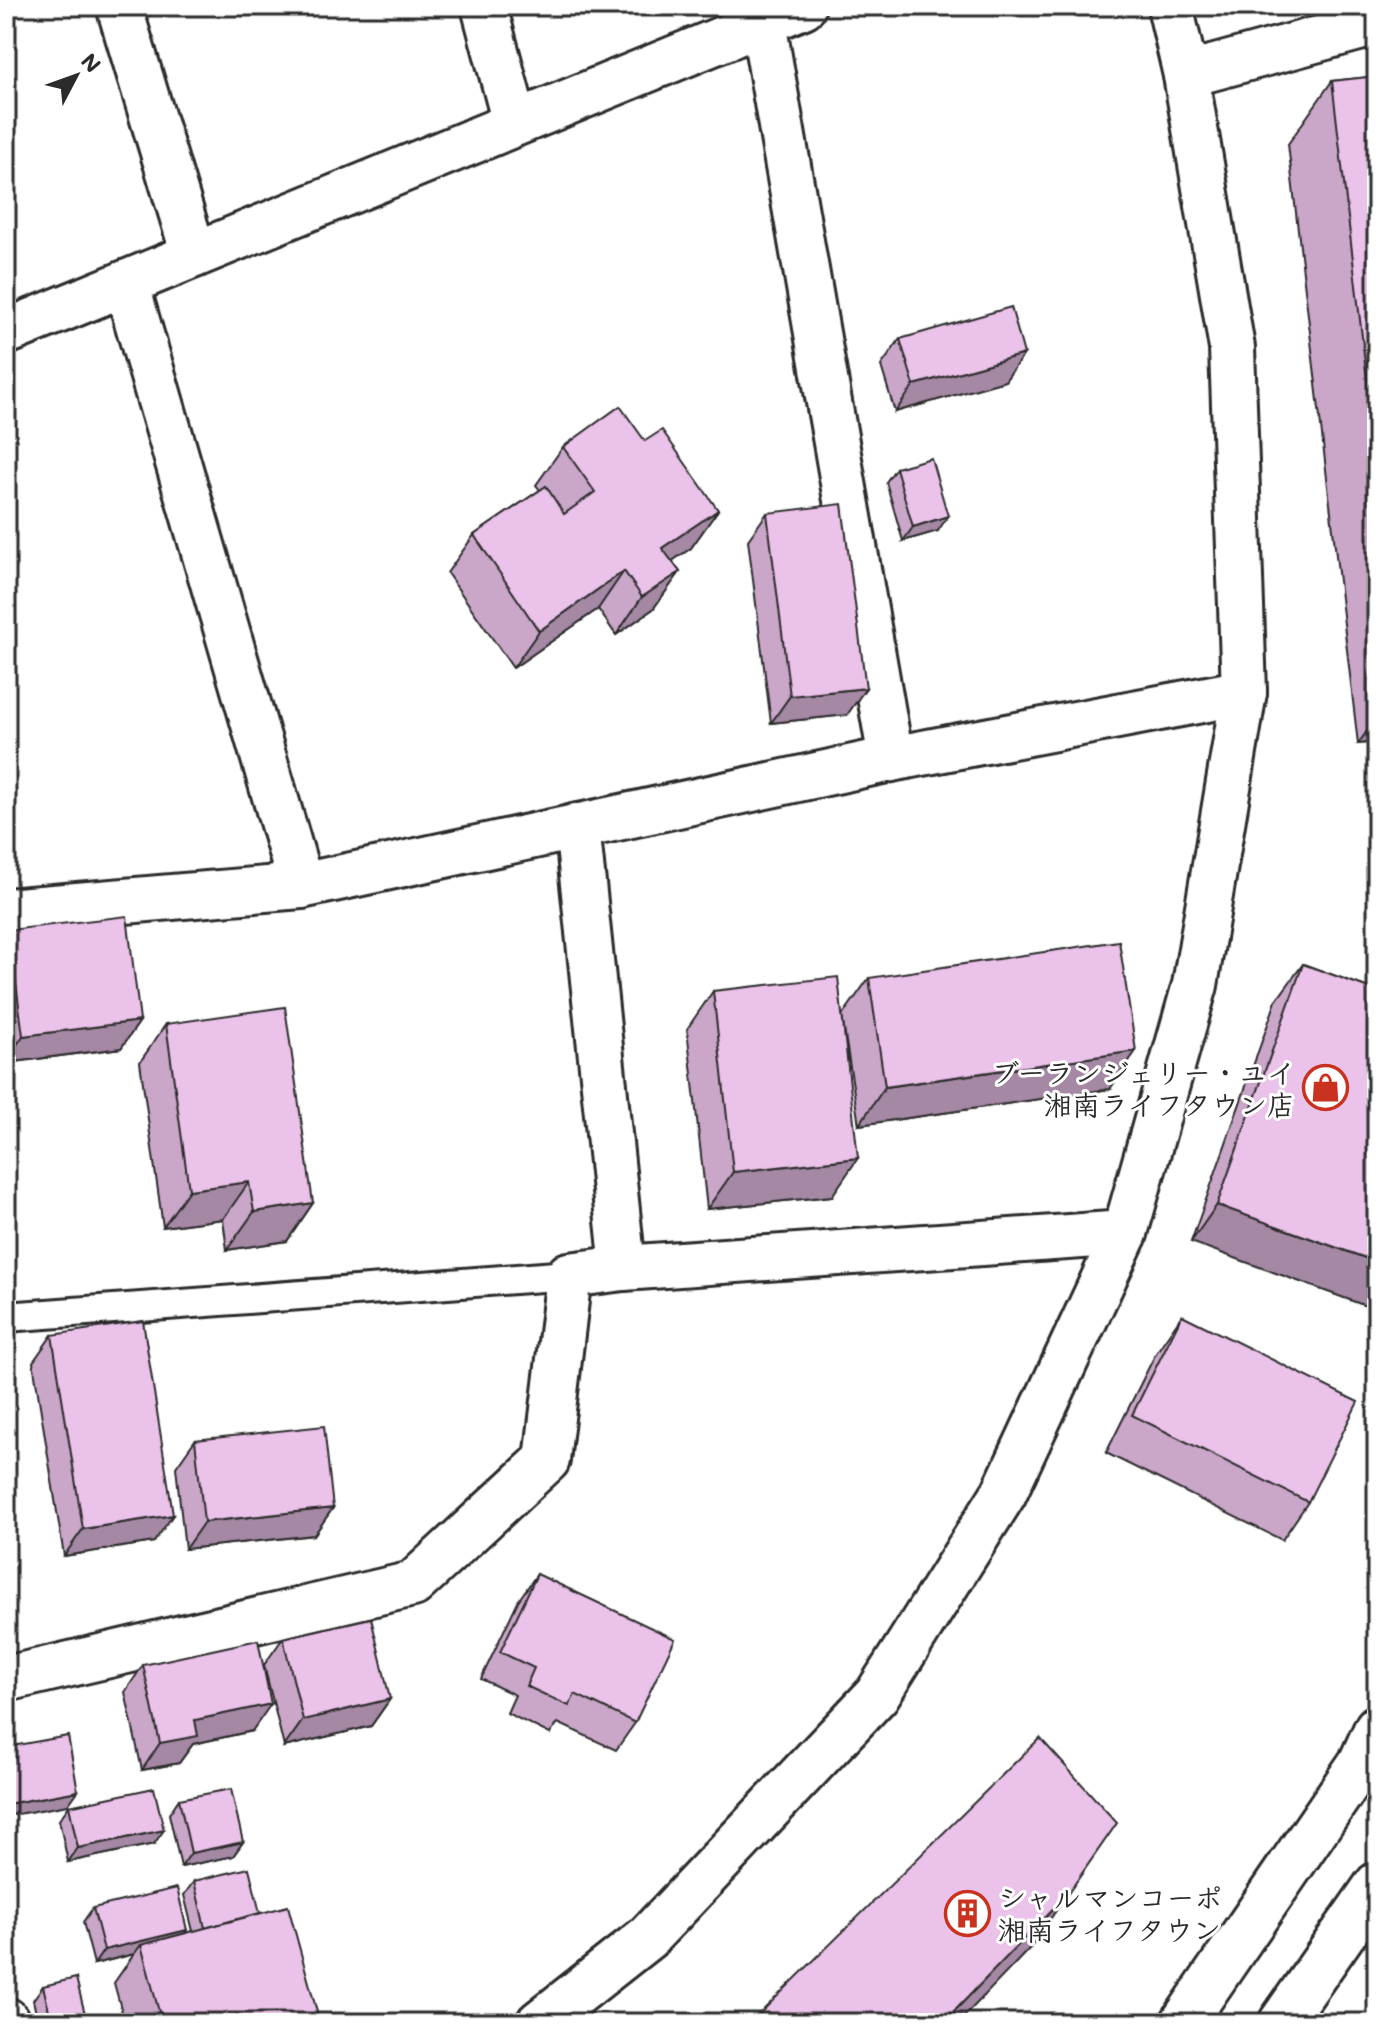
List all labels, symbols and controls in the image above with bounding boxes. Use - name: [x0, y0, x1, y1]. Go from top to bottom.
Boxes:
- north arrow: [36, 36, 116, 116]
- text: N: [75, 47, 108, 78]
- place label: ブーランジェリー・ユイ 湘南ライフタウン店: [991, 1054, 1295, 1122]
- shop icon: ブーランジェリー・ユイ 湘南ライフタウン店: [1302, 1064, 1350, 1112]
- place label: シャルマンコーポ 湘南ライフタウン: [998, 1879, 1223, 1947]
- building icon: シャルマンコーポ 湘南ライフタウン: [943, 1889, 991, 1937]

